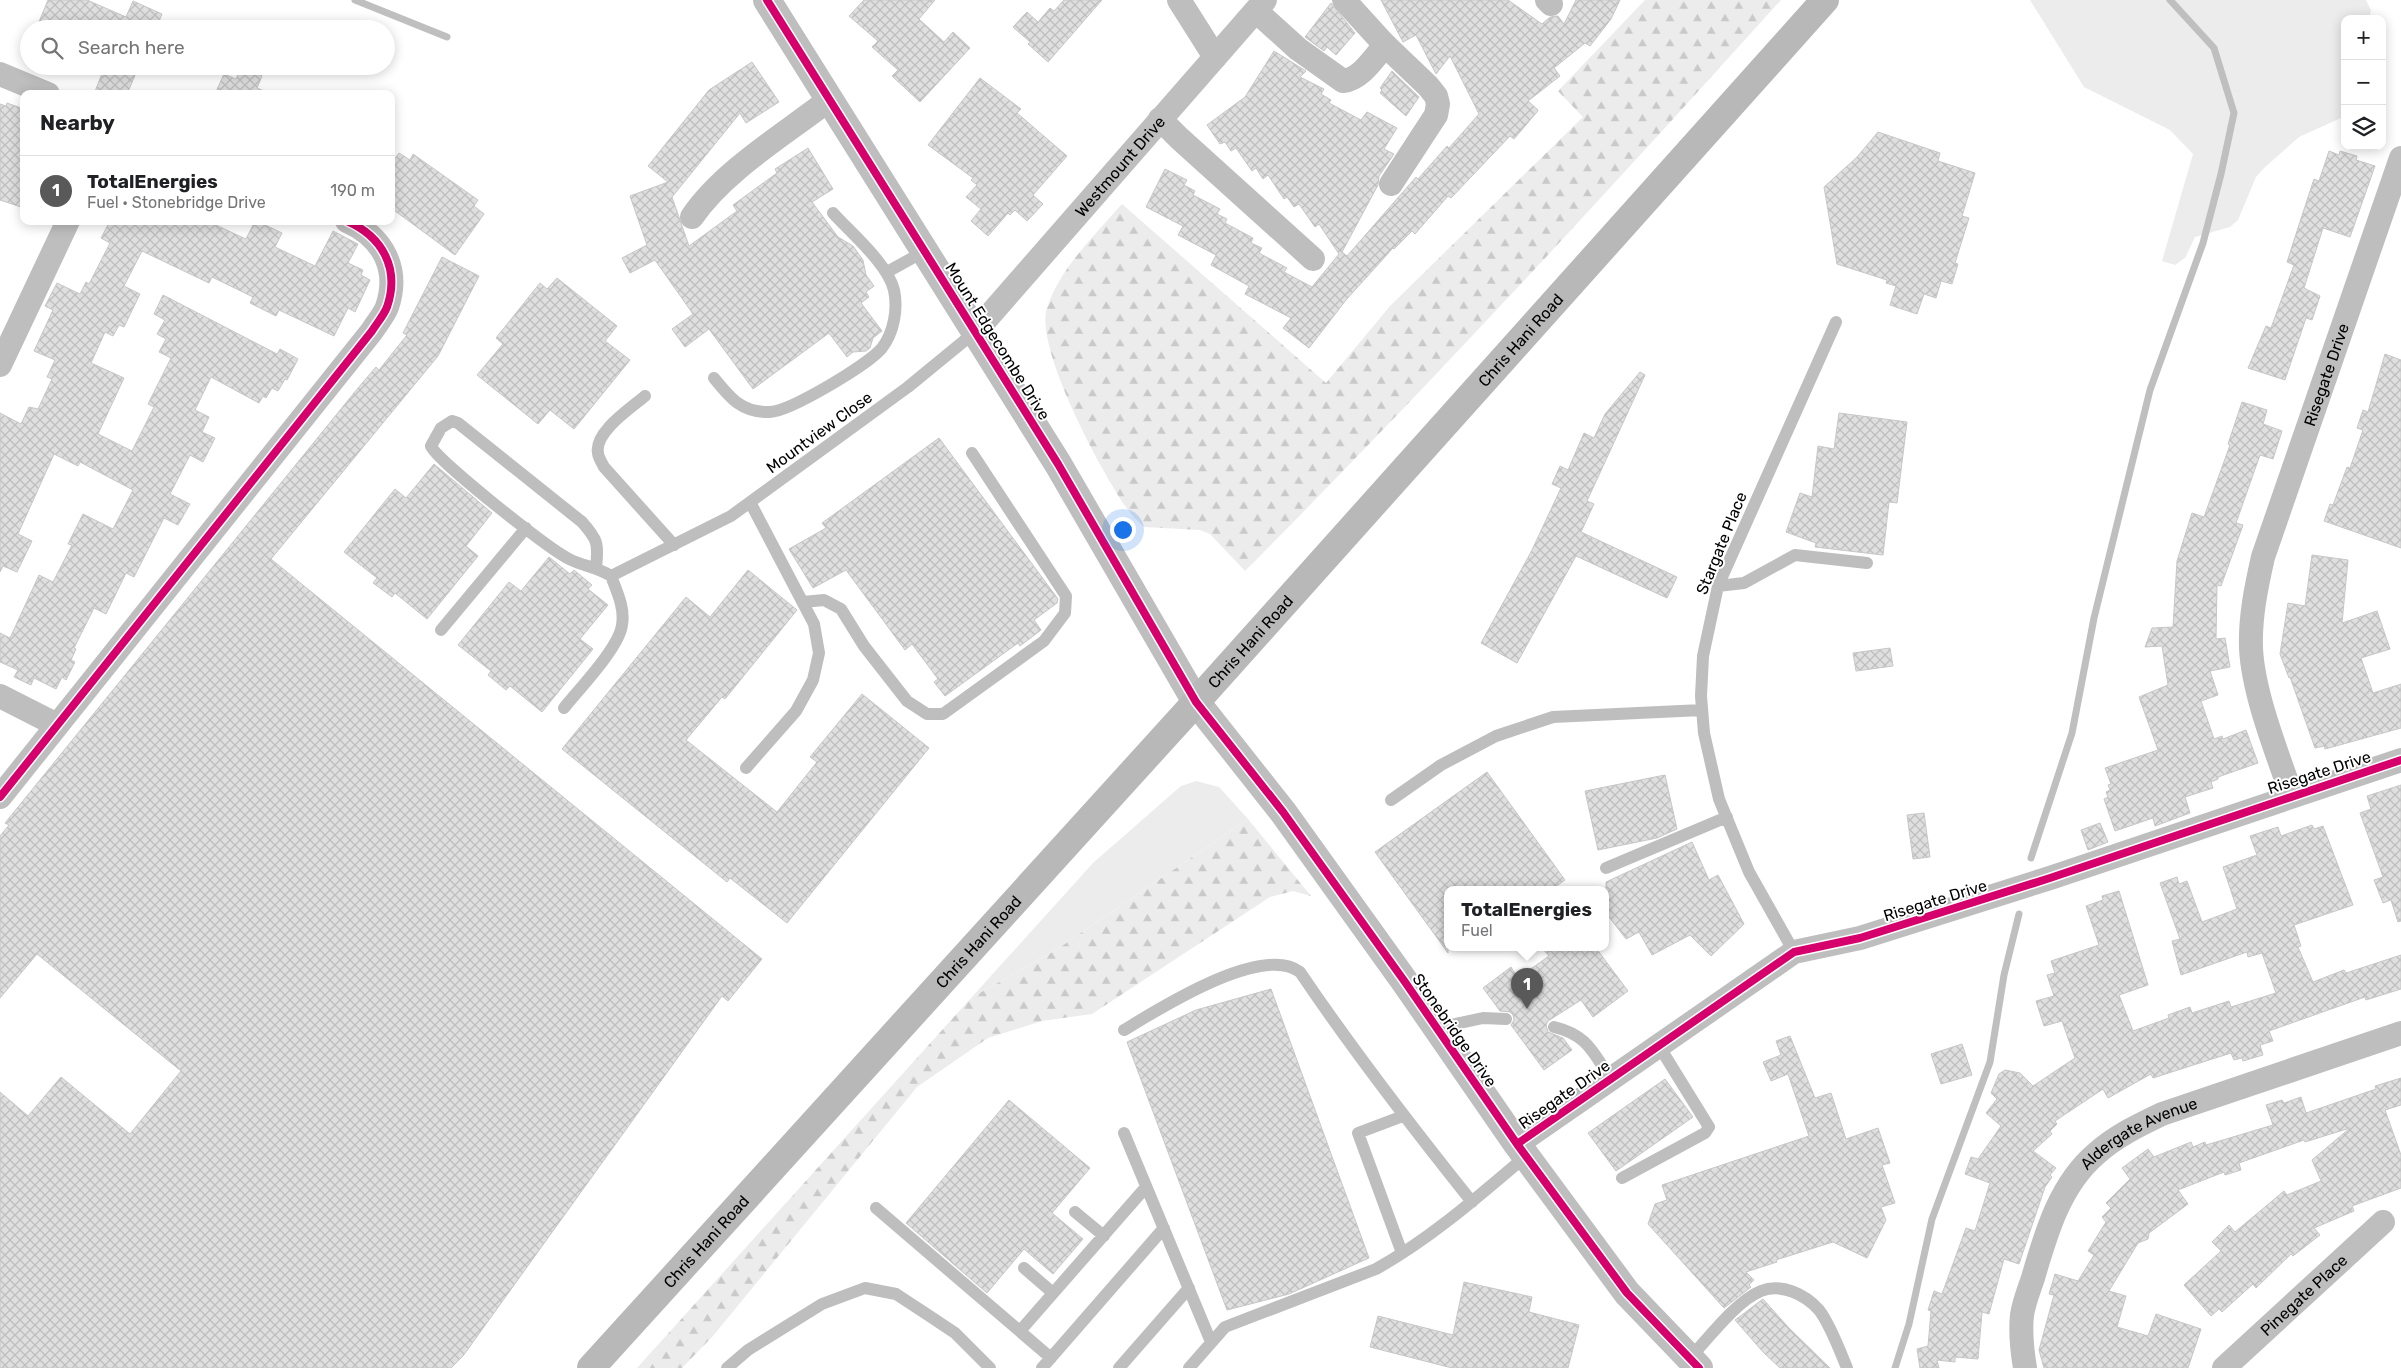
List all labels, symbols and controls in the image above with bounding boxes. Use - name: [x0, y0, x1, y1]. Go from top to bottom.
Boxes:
- map controls: [2341, 15, 2386, 150]
- button: +: [2341, 15, 2386, 60]
- search box: [20, 20, 395, 75]
- icon: search: [38, 34, 66, 62]
- text: Search here: [78, 36, 185, 59]
- button: −: [2341, 60, 2386, 105]
- button: layers: [2341, 105, 2386, 150]
- text: Nearby: [40, 110, 115, 135]
- street label: Westmount Drive: [1071, 112, 1169, 221]
- text: TotalEnergies: [87, 170, 218, 193]
- text: 1: [52, 181, 60, 200]
- text: 190 m: [330, 181, 375, 200]
- text: Fuel · Stonebridge Drive: [87, 193, 266, 212]
- street label: Mount Edgecombe Drive: [941, 259, 1054, 424]
- street label: Chris Hani Road: [1474, 290, 1567, 391]
- street label: Risegate Drive: [2300, 321, 2353, 429]
- street label: Mountview Close: [763, 388, 876, 477]
- street label: Stargate Place: [1692, 489, 1751, 597]
- your location: [1110, 517, 1136, 543]
- street label: Chris Hani Road: [1204, 591, 1297, 692]
- street label: Risegate Drive: [2265, 747, 2373, 798]
- street label: Risegate Drive: [1881, 876, 1989, 925]
- popup: [1444, 886, 1609, 951]
- street label: Chris Hani Road: [932, 892, 1025, 992]
- text: TotalEnergies: [1461, 898, 1592, 921]
- text: Fuel: [1461, 921, 1493, 940]
- pin: 1: [1511, 968, 1543, 1009]
- street label: Stonebridge Drive: [1408, 970, 1501, 1091]
- street label: Risegate Drive: [1515, 1056, 1614, 1133]
- street label: Aldergate Avenue: [2076, 1094, 2200, 1174]
- street label: Chris Hani Road: [660, 1192, 753, 1292]
- street label: Pinegate Place: [2257, 1251, 2351, 1340]

